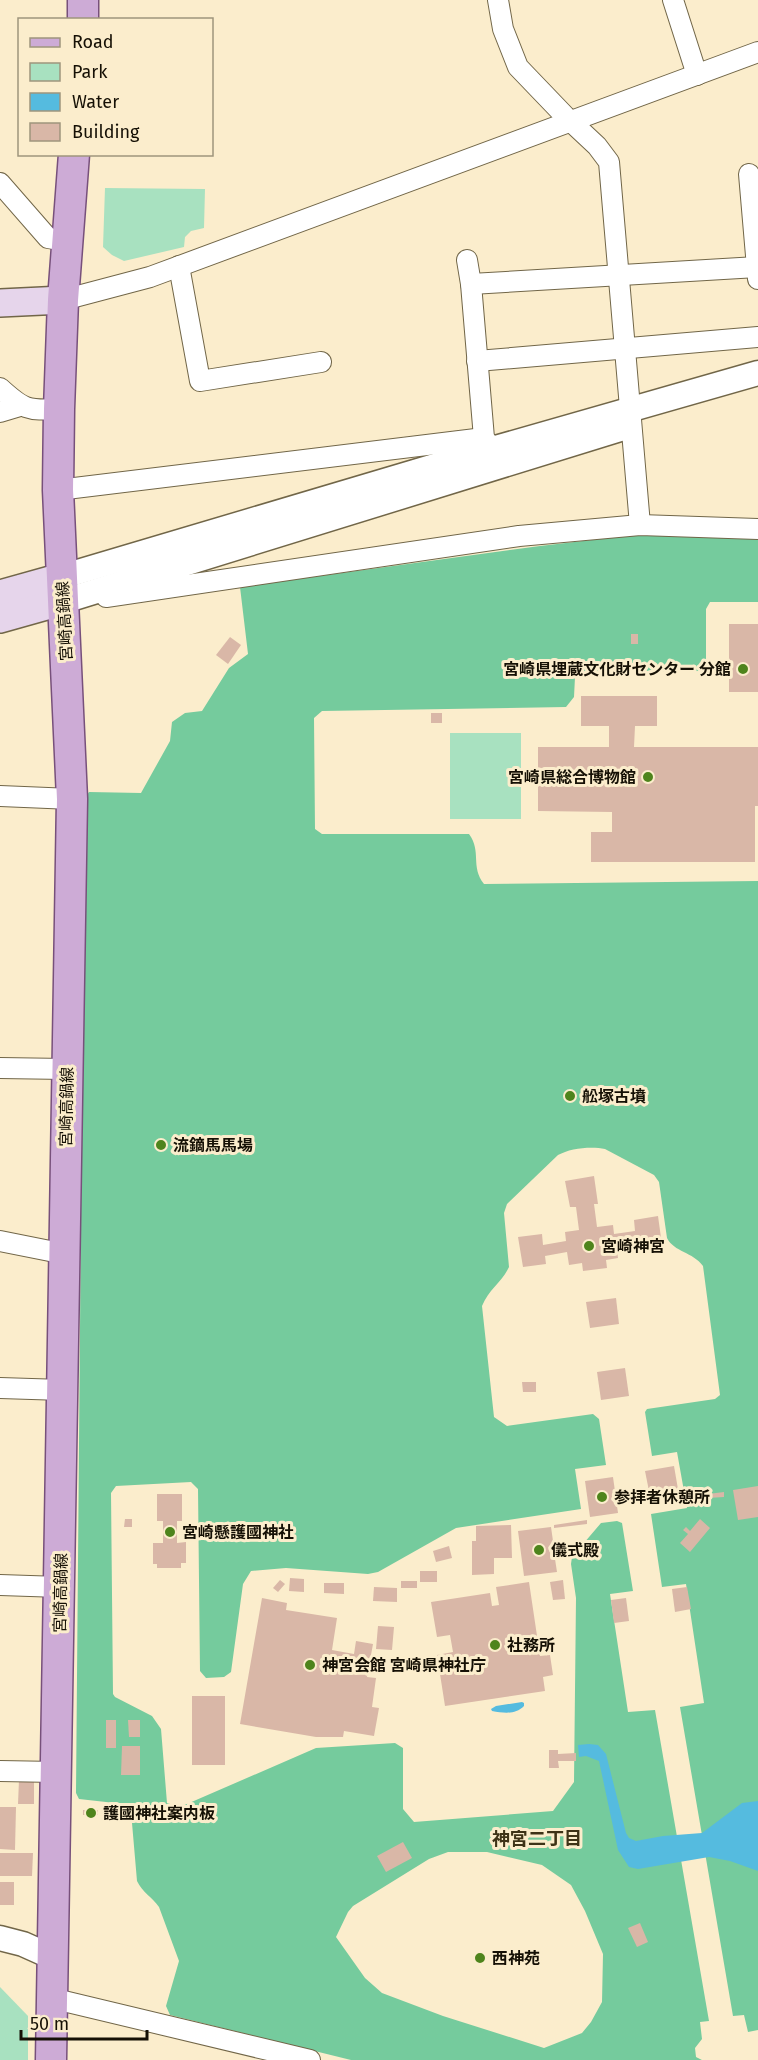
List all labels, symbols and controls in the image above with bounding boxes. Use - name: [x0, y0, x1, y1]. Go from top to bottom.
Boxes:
- legend: [18, 18, 213, 156]
- text: Road: [72, 31, 114, 53]
- text: Park: [72, 61, 108, 83]
- text: Water: [72, 91, 119, 113]
- text: Building: [72, 121, 140, 143]
- street label: 宮崎高鍋線: [53, 581, 76, 661]
- place label: 宮崎県埋蔵文化財センター 分館: [503, 660, 731, 679]
- marker: 宮崎県埋蔵文化財センター 分館: [736, 662, 750, 676]
- place label: 宮崎県総合博物館: [508, 768, 636, 787]
- marker: 宮崎県総合博物館: [641, 770, 655, 784]
- street label: 宮崎高鍋線: [56, 1067, 77, 1147]
- place label: 舩塚古墳: [582, 1087, 646, 1106]
- marker: 舩塚古墳: [563, 1089, 577, 1103]
- place label: 流鏑馬馬場: [173, 1136, 253, 1155]
- marker: 流鏑馬馬場: [154, 1138, 168, 1152]
- place label: 宮崎神宮: [601, 1237, 665, 1256]
- marker: 宮崎神宮: [582, 1239, 596, 1253]
- place label: 参拝者休憩所: [614, 1488, 710, 1507]
- marker: 参拝者休憩所: [595, 1490, 609, 1504]
- place label: 宮崎懸護國神社: [182, 1523, 294, 1542]
- marker: 宮崎懸護國神社: [163, 1525, 177, 1539]
- place label: 儀式殿: [551, 1541, 599, 1560]
- marker: 儀式殿: [532, 1543, 546, 1557]
- street label: 宮崎高鍋線: [50, 1553, 71, 1633]
- place label: 社務所: [507, 1636, 555, 1655]
- marker: 社務所: [488, 1638, 502, 1652]
- place label: 神宮会館 宮崎県神社庁: [322, 1656, 486, 1675]
- marker: 神宮会館 宮崎県神社庁: [303, 1658, 317, 1672]
- place label: 護國神社案内板: [103, 1804, 215, 1823]
- marker: 護國神社案内板: [84, 1806, 98, 1820]
- district label: 神宮二丁目: [492, 1828, 582, 1850]
- place label: 西神苑: [492, 1949, 540, 1968]
- marker: 西神苑: [473, 1951, 487, 1965]
- scale bar: [21, 2003, 147, 2041]
- text: 50 m: [30, 2013, 69, 2035]

